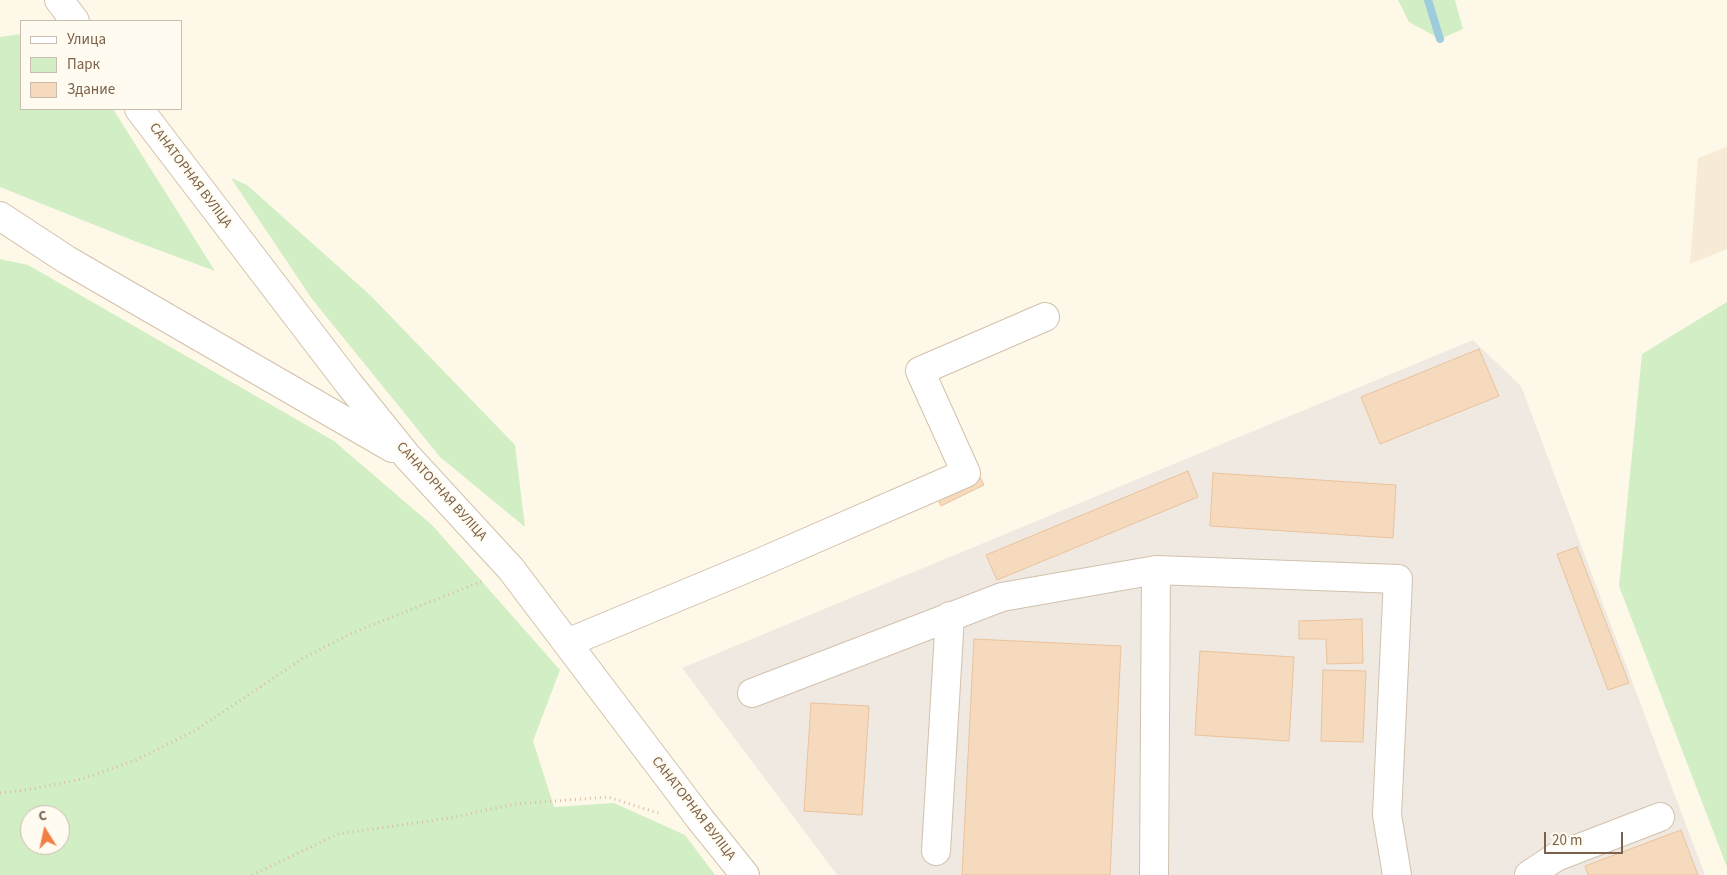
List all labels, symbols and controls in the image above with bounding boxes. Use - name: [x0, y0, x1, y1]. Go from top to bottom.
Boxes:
- legend: [20, 20, 182, 110]
- text: Улица: [67, 29, 106, 50]
- text: Парк: [67, 54, 100, 75]
- text: Здание: [67, 79, 115, 100]
- street label: САНАТОРНАЯ ВУЛІЦА: [145, 120, 235, 232]
- street label: САНАТОРНАЯ ВУЛІЦА: [392, 439, 490, 545]
- street label: САНАТОРНАЯ ВУЛІЦА: [647, 754, 739, 864]
- north arrow: [20, 805, 70, 855]
- text: С: [37, 806, 48, 827]
- scale bar: [1547, 822, 1626, 854]
- text: 20 m: [1552, 830, 1582, 851]

